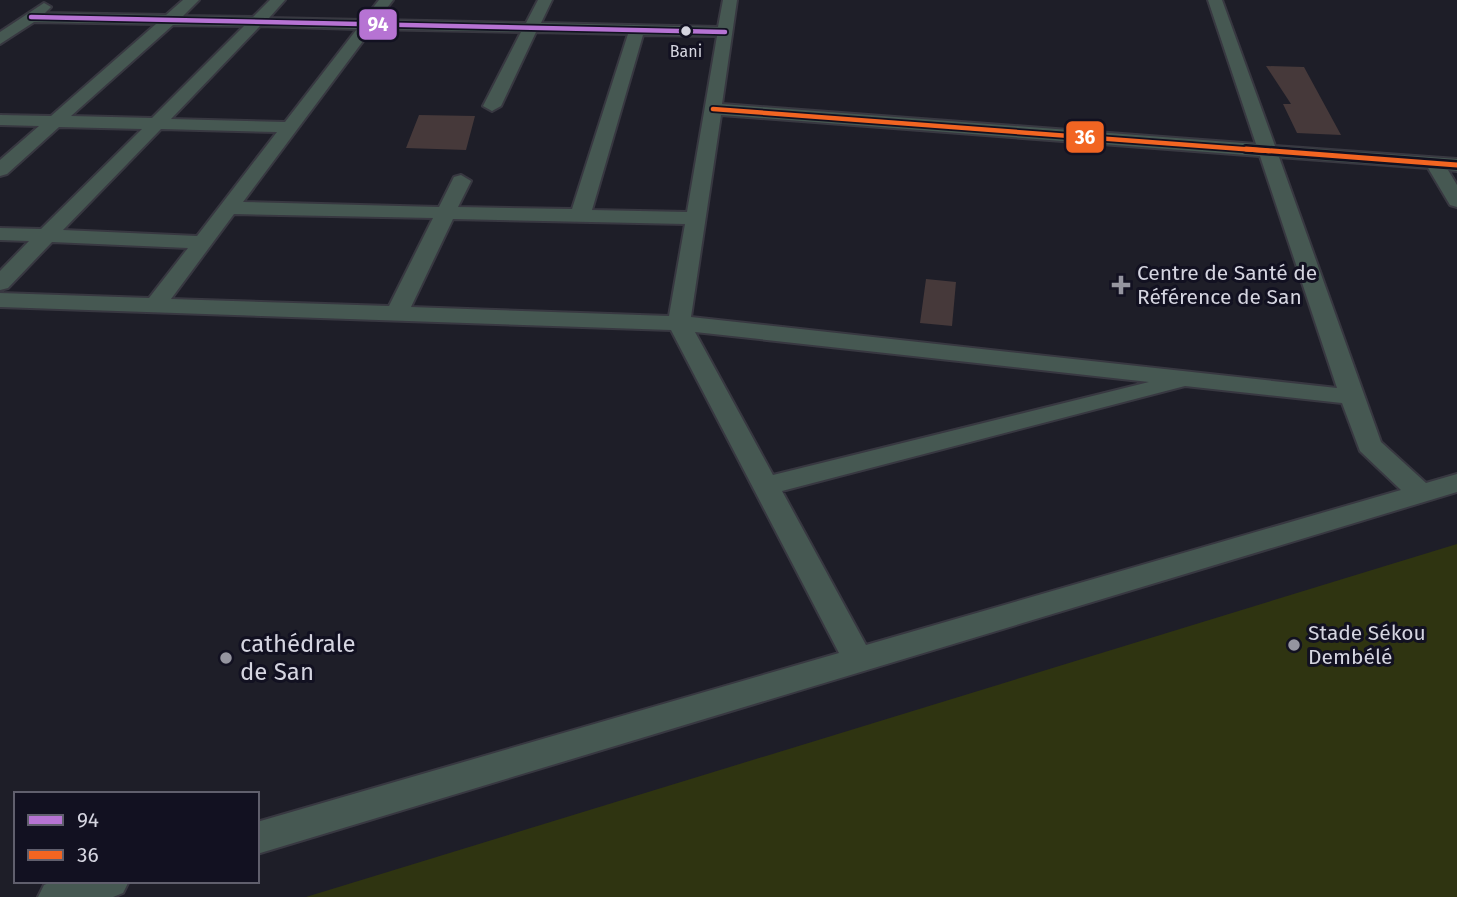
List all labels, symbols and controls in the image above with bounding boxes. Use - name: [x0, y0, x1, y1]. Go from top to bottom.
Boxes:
- line badge: 94: [358, 8, 398, 41]
- text: 94: [367, 13, 389, 36]
- marker: Bani: [679, 24, 693, 38]
- place label: Bani: [670, 42, 702, 61]
- line badge: 36: [1065, 120, 1105, 154]
- text: 36: [1074, 126, 1096, 149]
- place label: Centre de Santé de Référence de San: [1137, 260, 1317, 310]
- marker: Centre de Santé de Référence de San: [1111, 275, 1131, 295]
- place label: Stade Sékou Dembélé: [1308, 620, 1426, 670]
- place label: cathédrale de San: [240, 630, 356, 686]
- marker: Stade Sékou Dembélé: [1286, 637, 1302, 653]
- marker: cathédrale de San: [218, 650, 234, 666]
- legend: [14, 792, 259, 883]
- text: 94: [77, 807, 99, 833]
- text: 36: [77, 842, 99, 868]

